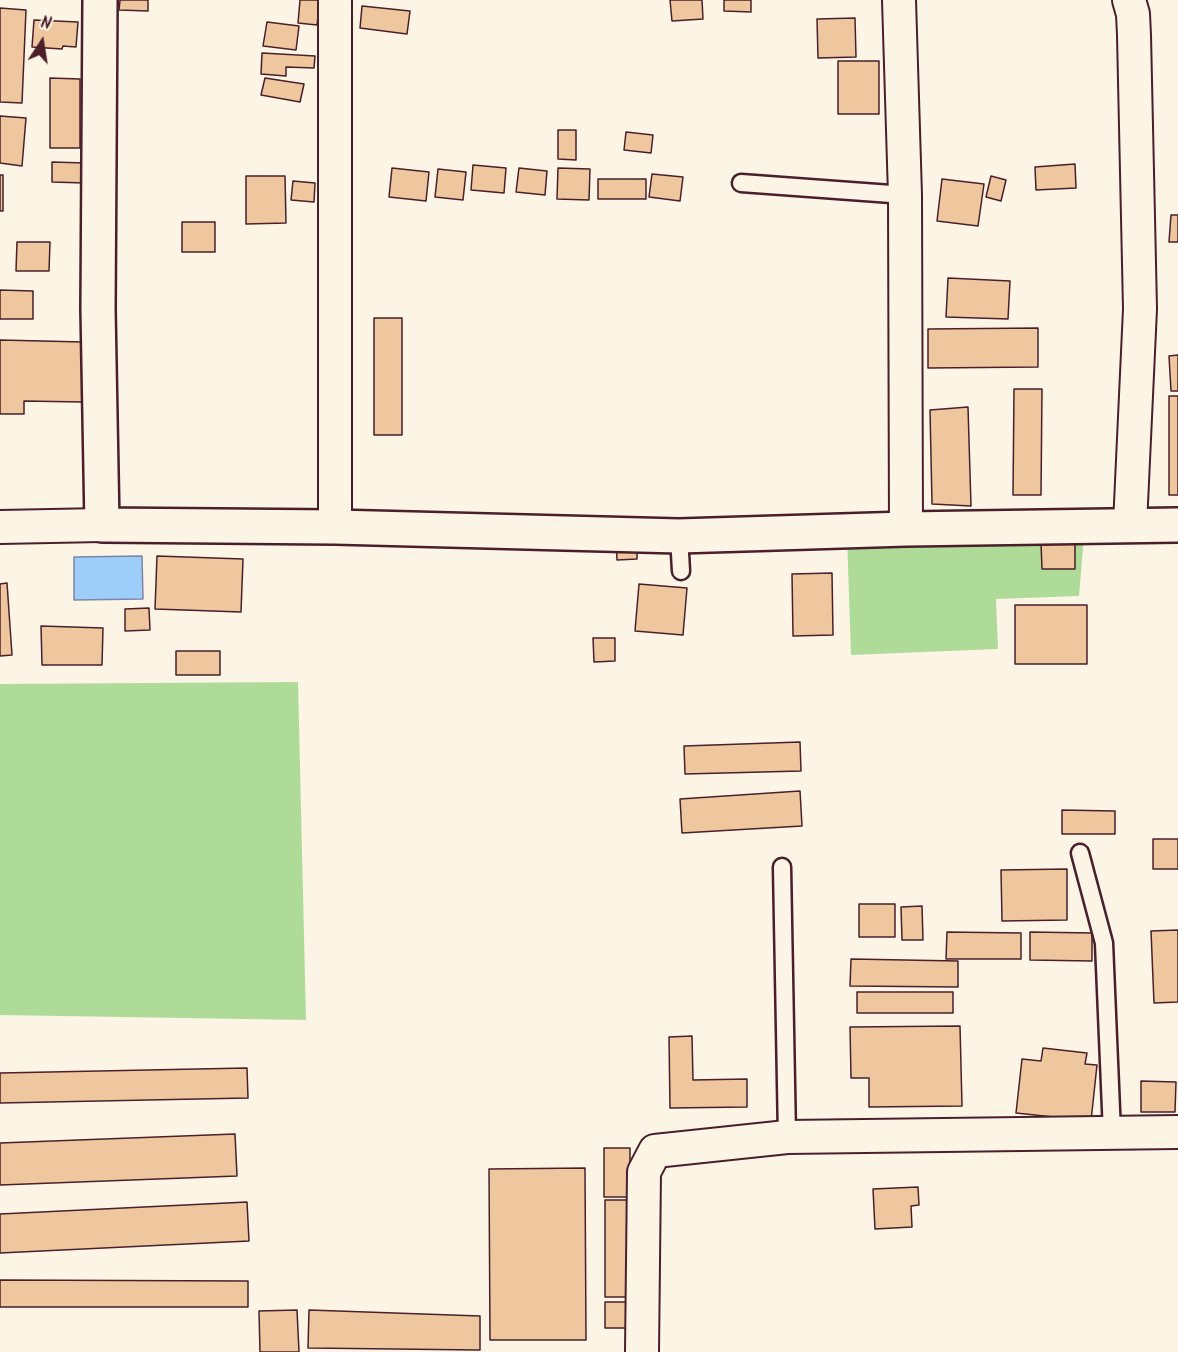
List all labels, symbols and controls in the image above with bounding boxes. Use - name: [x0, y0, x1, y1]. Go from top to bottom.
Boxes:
- text: N: [38, 11, 53, 37]
- north arrow: [12, 12, 72, 72]

